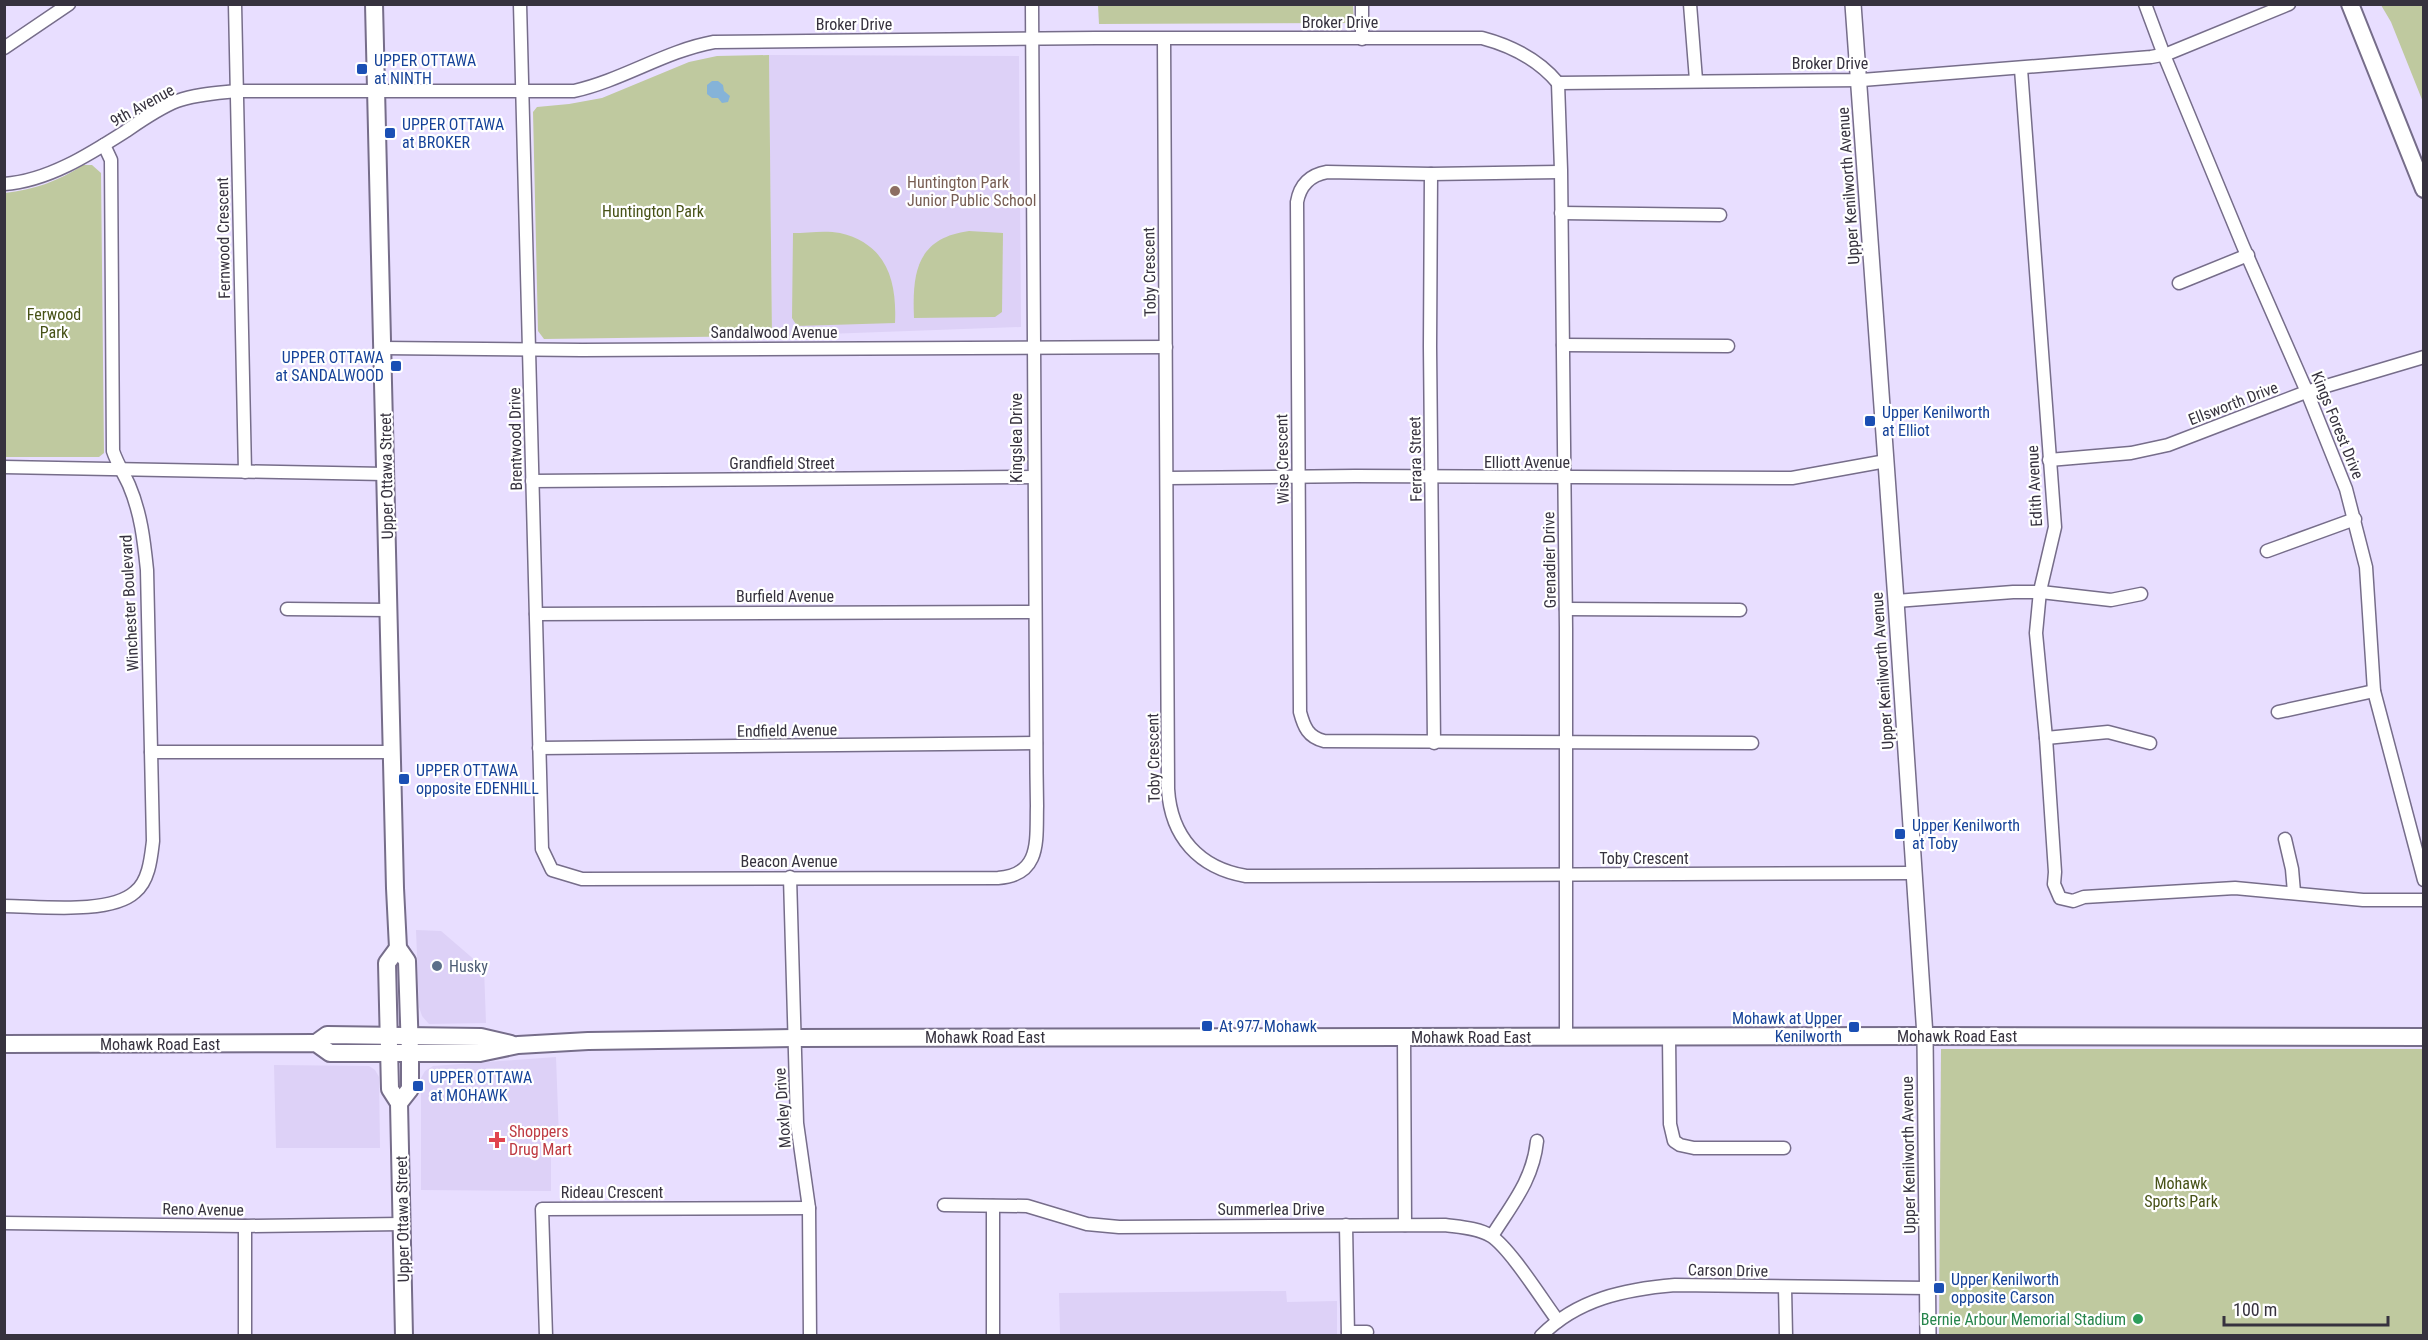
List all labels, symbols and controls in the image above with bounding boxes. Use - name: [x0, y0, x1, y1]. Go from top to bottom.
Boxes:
- street label: Broker Drive: [1302, 13, 1378, 32]
- street label: Broker Drive: [816, 15, 892, 34]
- place label: UPPER OTTAWA at NINTH: [374, 51, 476, 88]
- street label: Broker Drive: [1792, 54, 1868, 73]
- marker: UPPER OTTAWA at NINTH: [355, 62, 369, 76]
- street label: 9th Avenue: [107, 80, 178, 131]
- street label: Upper Kenilworth Avenue: [1834, 107, 1863, 265]
- place label: UPPER OTTAWA at BROKER: [402, 115, 504, 152]
- marker: UPPER OTTAWA at BROKER: [383, 126, 397, 140]
- place label: Huntington Park Junior Public School: [907, 173, 1037, 210]
- street label: Fernwood Crescent: [213, 177, 234, 299]
- marker: Huntington Park Junior Public School: [888, 184, 902, 198]
- park label: Huntington Park: [602, 202, 705, 221]
- street label: Toby Crescent: [1139, 227, 1160, 317]
- park label: Ferwood Park: [27, 305, 81, 342]
- street label: Sandalwood Avenue: [710, 323, 838, 342]
- place label: UPPER OTTAWA at SANDALWOOD: [275, 348, 384, 385]
- marker: UPPER OTTAWA at SANDALWOOD: [389, 359, 403, 373]
- street label: Kings Forest Drive: [2307, 369, 2368, 482]
- street label: Ellsworth Drive: [2186, 378, 2281, 429]
- street label: Brentwood Drive: [505, 387, 526, 491]
- street label: Kingslea Drive: [1007, 393, 1026, 483]
- place label: Upper Kenilworth at Elliot: [1882, 403, 1990, 440]
- street label: Upper Ottawa Street: [376, 412, 397, 540]
- street label: Wise Crescent: [1272, 413, 1293, 504]
- marker: Upper Kenilworth at Elliot: [1863, 414, 1877, 428]
- street label: Ferrara Street: [1405, 416, 1426, 502]
- street label: Edith Avenue: [2023, 445, 2046, 527]
- street label: Elliott Avenue: [1484, 453, 1570, 472]
- street label: Grandfield Street: [729, 454, 835, 473]
- street label: Grenadier Drive: [1539, 511, 1560, 608]
- street label: Winchester Boulevard: [116, 534, 143, 672]
- street label: Burfield Avenue: [736, 587, 834, 606]
- street label: Upper Kenilworth Avenue: [1868, 592, 1897, 750]
- street label: Toby Crescent: [1143, 713, 1164, 803]
- street label: Endfield Avenue: [737, 720, 837, 741]
- place label: UPPER OTTAWA opposite EDENHILL: [416, 761, 539, 798]
- marker: UPPER OTTAWA opposite EDENHILL: [397, 772, 411, 786]
- place label: Upper Kenilworth at Toby: [1912, 816, 2020, 853]
- marker: Upper Kenilworth at Toby: [1893, 827, 1907, 841]
- street label: Toby Crescent: [1599, 849, 1689, 868]
- street label: Beacon Avenue: [741, 852, 837, 871]
- place label: Husky: [449, 957, 488, 976]
- marker: Husky: [430, 959, 444, 973]
- place label: Mohawk at Upper Kenilworth: [1732, 1009, 1842, 1046]
- place label: At 977 Mohawk: [1219, 1017, 1318, 1036]
- marker: At 977 Mohawk: [1200, 1019, 1214, 1033]
- marker: Mohawk at Upper Kenilworth: [1847, 1020, 1861, 1034]
- street label: Mohawk Road East: [1897, 1027, 2017, 1046]
- street label: Mohawk Road East: [925, 1028, 1045, 1047]
- street label: Mohawk Road East: [1411, 1028, 1531, 1047]
- street label: Mohawk Road East: [100, 1035, 220, 1054]
- street label: Moxley Drive: [770, 1067, 795, 1149]
- place label: UPPER OTTAWA at MOHAWK: [430, 1068, 532, 1105]
- street label: Upper Kenilworth Avenue: [1898, 1076, 1919, 1234]
- marker: UPPER OTTAWA at MOHAWK: [411, 1079, 425, 1093]
- place label: Shoppers Drug Mart: [509, 1122, 572, 1159]
- marker: Shoppers Drug Mart: [490, 1133, 504, 1147]
- street label: Upper Ottawa Street: [392, 1155, 413, 1283]
- park label: Mohawk Sports Park: [2144, 1174, 2219, 1211]
- street label: Rideau Crescent: [561, 1183, 664, 1202]
- street label: Reno Avenue: [162, 1199, 244, 1220]
- street label: Summerlea Drive: [1218, 1200, 1324, 1219]
- street label: Carson Drive: [1688, 1260, 1768, 1281]
- place label: Upper Kenilworth opposite Carson: [1951, 1270, 2059, 1307]
- marker: Upper Kenilworth opposite Carson: [1932, 1281, 1946, 1295]
- scale bar: [2224, 1289, 2388, 1327]
- text: 100 m: [2233, 1299, 2277, 1320]
- place label: Bernie Arbour Memorial Stadium: [1921, 1310, 2126, 1329]
- marker: Bernie Arbour Memorial Stadium: [2131, 1312, 2145, 1326]

